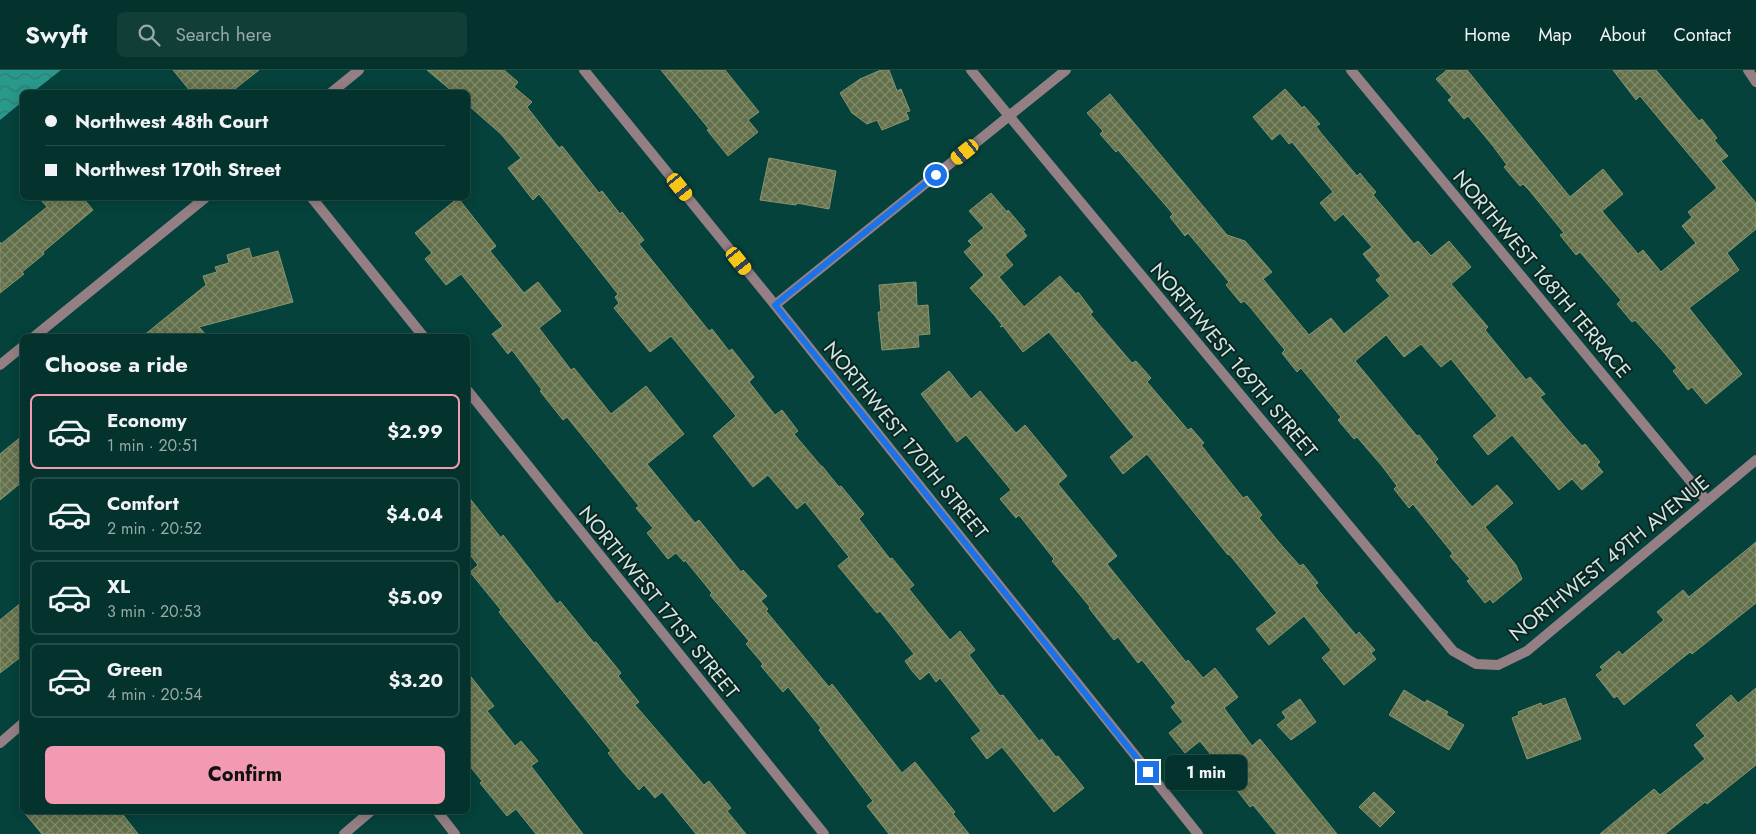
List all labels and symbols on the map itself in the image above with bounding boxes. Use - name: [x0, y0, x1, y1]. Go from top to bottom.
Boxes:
- car: [948, 137, 981, 167]
- route start: [925, 164, 947, 186]
- street label: NORTHWEST 168TH TERRACE: [1446, 164, 1637, 385]
- car: [664, 171, 695, 203]
- car: [723, 245, 754, 277]
- street label: NORTHWEST 169TH STREET: [1143, 256, 1325, 465]
- street label: NORTHWEST 170TH STREET: [817, 335, 995, 546]
- street label: NORTHWEST 49TH AVENUE: [1503, 469, 1715, 648]
- street label: NORTHWEST 171ST STREET: [572, 500, 746, 706]
- callout: 1 min: [1166, 754, 1248, 790]
- route end: [1137, 761, 1159, 783]

